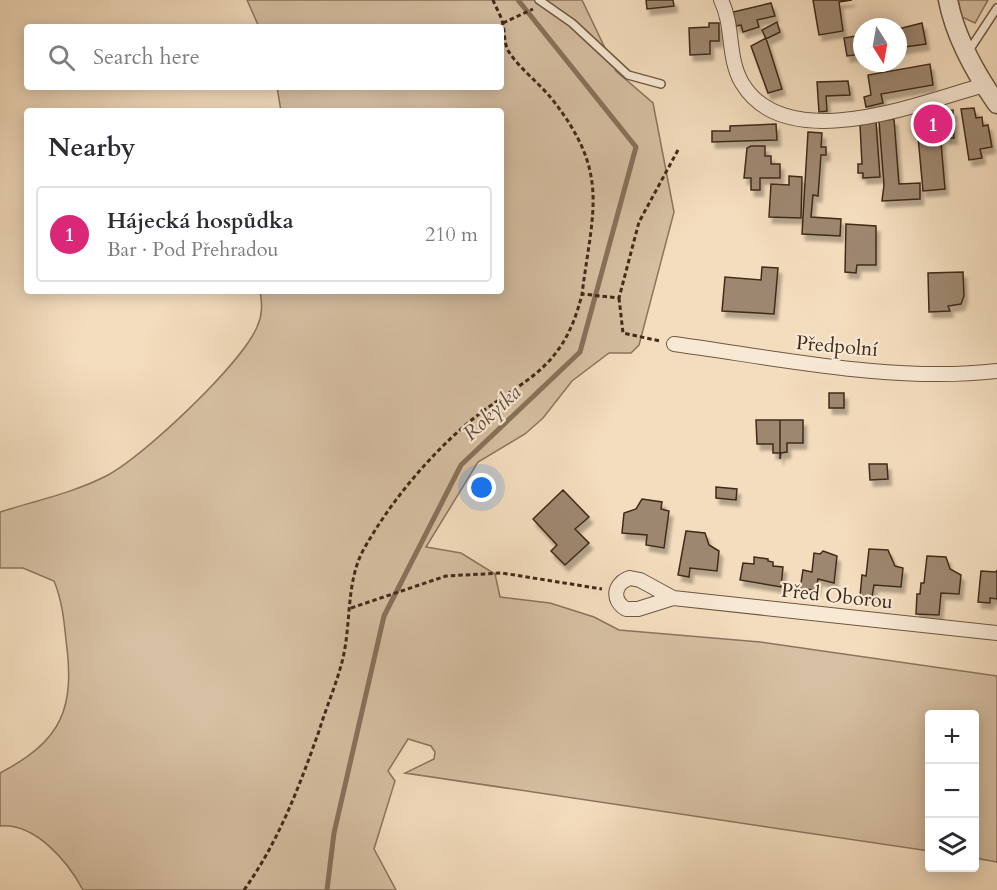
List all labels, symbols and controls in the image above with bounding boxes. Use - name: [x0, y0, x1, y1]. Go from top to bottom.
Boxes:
- north arrow: [853, 18, 907, 72]
- search box: [24, 24, 504, 90]
- icon: search: [45, 41, 78, 74]
- text: Search here: [93, 42, 200, 72]
- pin: 1: [914, 102, 952, 146]
- text: Nearby: [48, 130, 136, 165]
- text: Hájecká hospůdka: [107, 206, 294, 236]
- text: 1: [64, 221, 75, 248]
- text: 210 m: [425, 221, 478, 248]
- text: Bar · Pod Přehradou: [107, 236, 279, 263]
- street label: Předpolní: [795, 329, 880, 363]
- water label: Rokytka: [456, 378, 528, 448]
- your location: [467, 473, 496, 502]
- street label: Před Oborou: [780, 577, 894, 615]
- map controls: [925, 710, 979, 872]
- button: +: [925, 710, 979, 764]
- button: −: [925, 764, 979, 818]
- button: layers: [925, 818, 979, 872]

